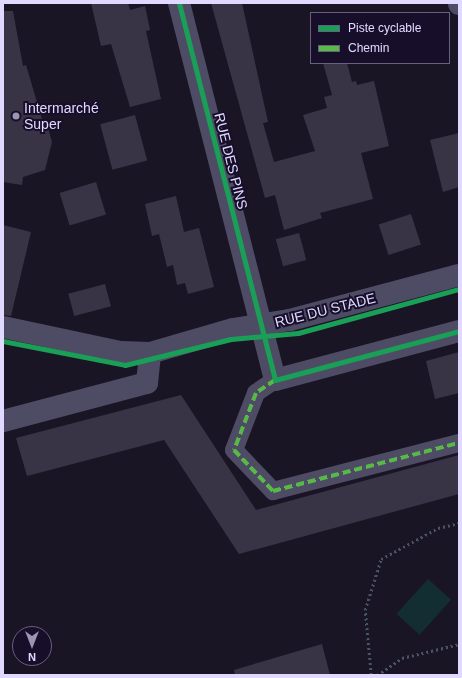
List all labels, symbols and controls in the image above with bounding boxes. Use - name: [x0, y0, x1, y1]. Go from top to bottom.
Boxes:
- legend: [310, 12, 450, 64]
- text: Piste cyclable: [348, 21, 421, 35]
- text: Chemin: [348, 41, 389, 55]
- place label: Intermarché Super: [24, 100, 99, 132]
- marker: Intermarché Super: [11, 111, 21, 121]
- street label: RUE DES PINS: [211, 111, 251, 211]
- street label: RUE DU STADE: [273, 289, 377, 331]
- north arrow: [12, 626, 52, 666]
- text: N: [28, 651, 36, 663]

